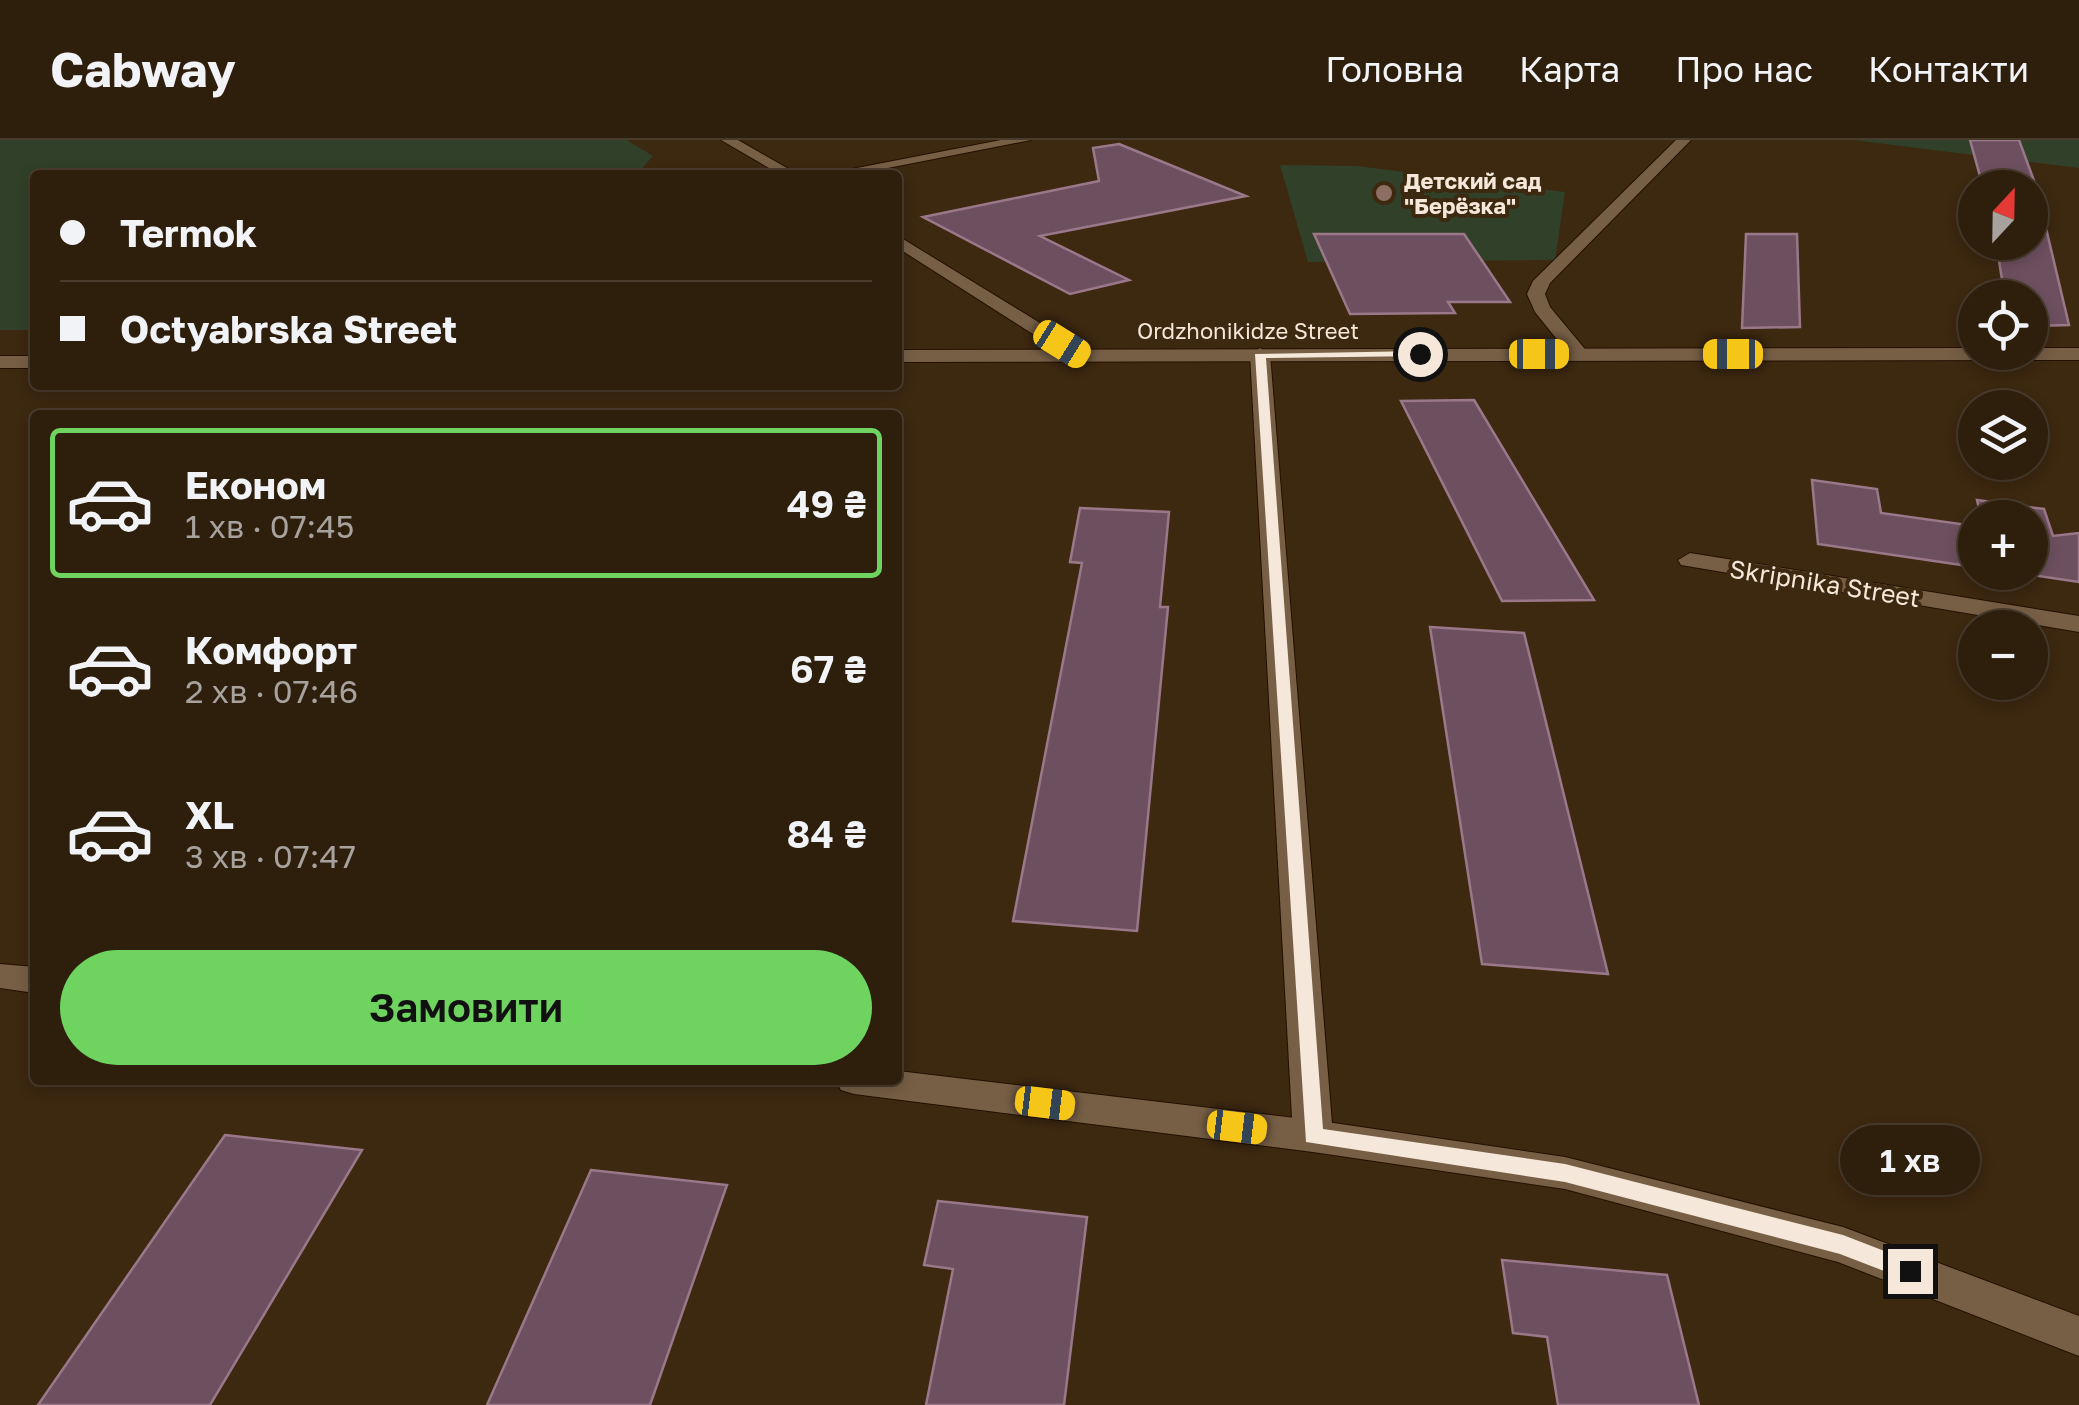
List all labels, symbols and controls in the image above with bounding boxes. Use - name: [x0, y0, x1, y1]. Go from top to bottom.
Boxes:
- text: Cabway: [50, 40, 236, 98]
- text: Головна: [1325, 48, 1464, 90]
- text: Карта: [1519, 48, 1620, 90]
- text: Про нас: [1675, 48, 1813, 90]
- text: Контакти: [1868, 48, 2029, 90]
- place label: Детский сад "Берёзка": [1404, 167, 1542, 219]
- north arrow: [1958, 170, 2048, 260]
- map controls: [1958, 170, 2048, 700]
- marker: Детский сад "Берёзка": [1373, 182, 1395, 204]
- text: Termok: [120, 210, 257, 255]
- button: locate: [1958, 280, 2048, 370]
- text: Octyabrska Street: [120, 306, 457, 351]
- car: [1029, 315, 1095, 373]
- street label: Ordzhonikidze Street: [1137, 317, 1359, 344]
- route start: [1398, 332, 1443, 377]
- car: [1509, 339, 1569, 369]
- car: [1703, 339, 1763, 369]
- button: layers: [1958, 390, 2048, 480]
- icon: car: [65, 458, 155, 548]
- text: Економ: [185, 462, 326, 507]
- text: 49 ₴: [787, 481, 867, 526]
- button: +: [1958, 500, 2048, 590]
- text: 1 хв · 07:45: [185, 507, 354, 545]
- street label: Skripnika Street: [1728, 553, 1922, 613]
- button: −: [1958, 610, 2048, 700]
- icon: car: [65, 623, 155, 713]
- text: Комфорт: [185, 627, 357, 672]
- text: 67 ₴: [790, 646, 867, 691]
- text: 2 хв · 07:46: [185, 672, 358, 710]
- icon: car: [65, 788, 155, 878]
- text: XL: [185, 792, 234, 837]
- text: 84 ₴: [787, 811, 867, 856]
- text: 3 хв · 07:47: [185, 837, 356, 875]
- button: Замовити: [60, 950, 872, 1065]
- car: [1013, 1084, 1077, 1122]
- car: [1205, 1108, 1269, 1146]
- callout: 1 хв: [1840, 1126, 1980, 1196]
- text: 1 хв: [1880, 1141, 1940, 1179]
- route end: [1888, 1249, 1933, 1294]

